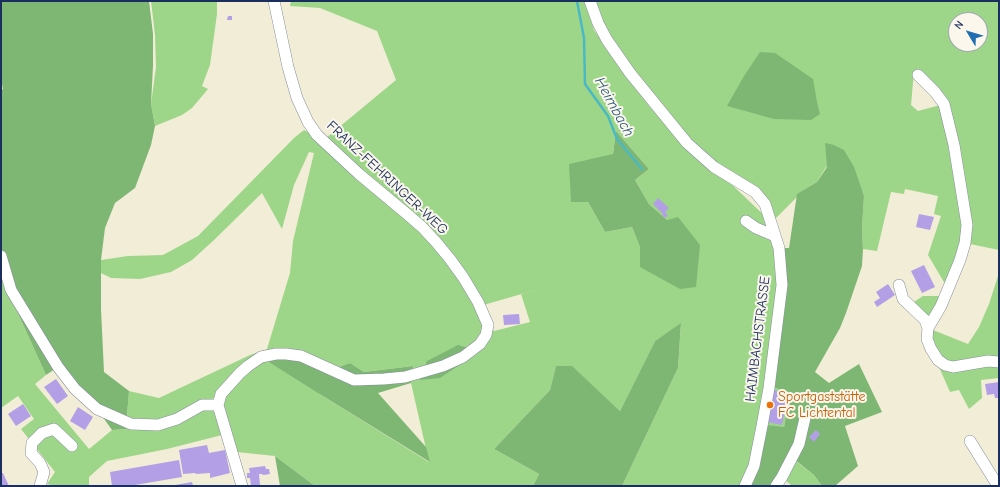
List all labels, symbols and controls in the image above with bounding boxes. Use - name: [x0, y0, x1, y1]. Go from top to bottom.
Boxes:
- north arrow: [948, 12, 988, 52]
- text: N: [952, 18, 966, 32]
- water label: Heimbach: [590, 74, 638, 140]
- street label: FRANZ-FEHRINGER-WEG: [323, 117, 451, 239]
- street label: HAIMBACHSTRASSE: [742, 275, 774, 403]
- place label: Sportgaststätte FC Lichtental: [778, 389, 865, 422]
- marker: Sportgaststätte FC Lichtental: [765, 400, 775, 410]

